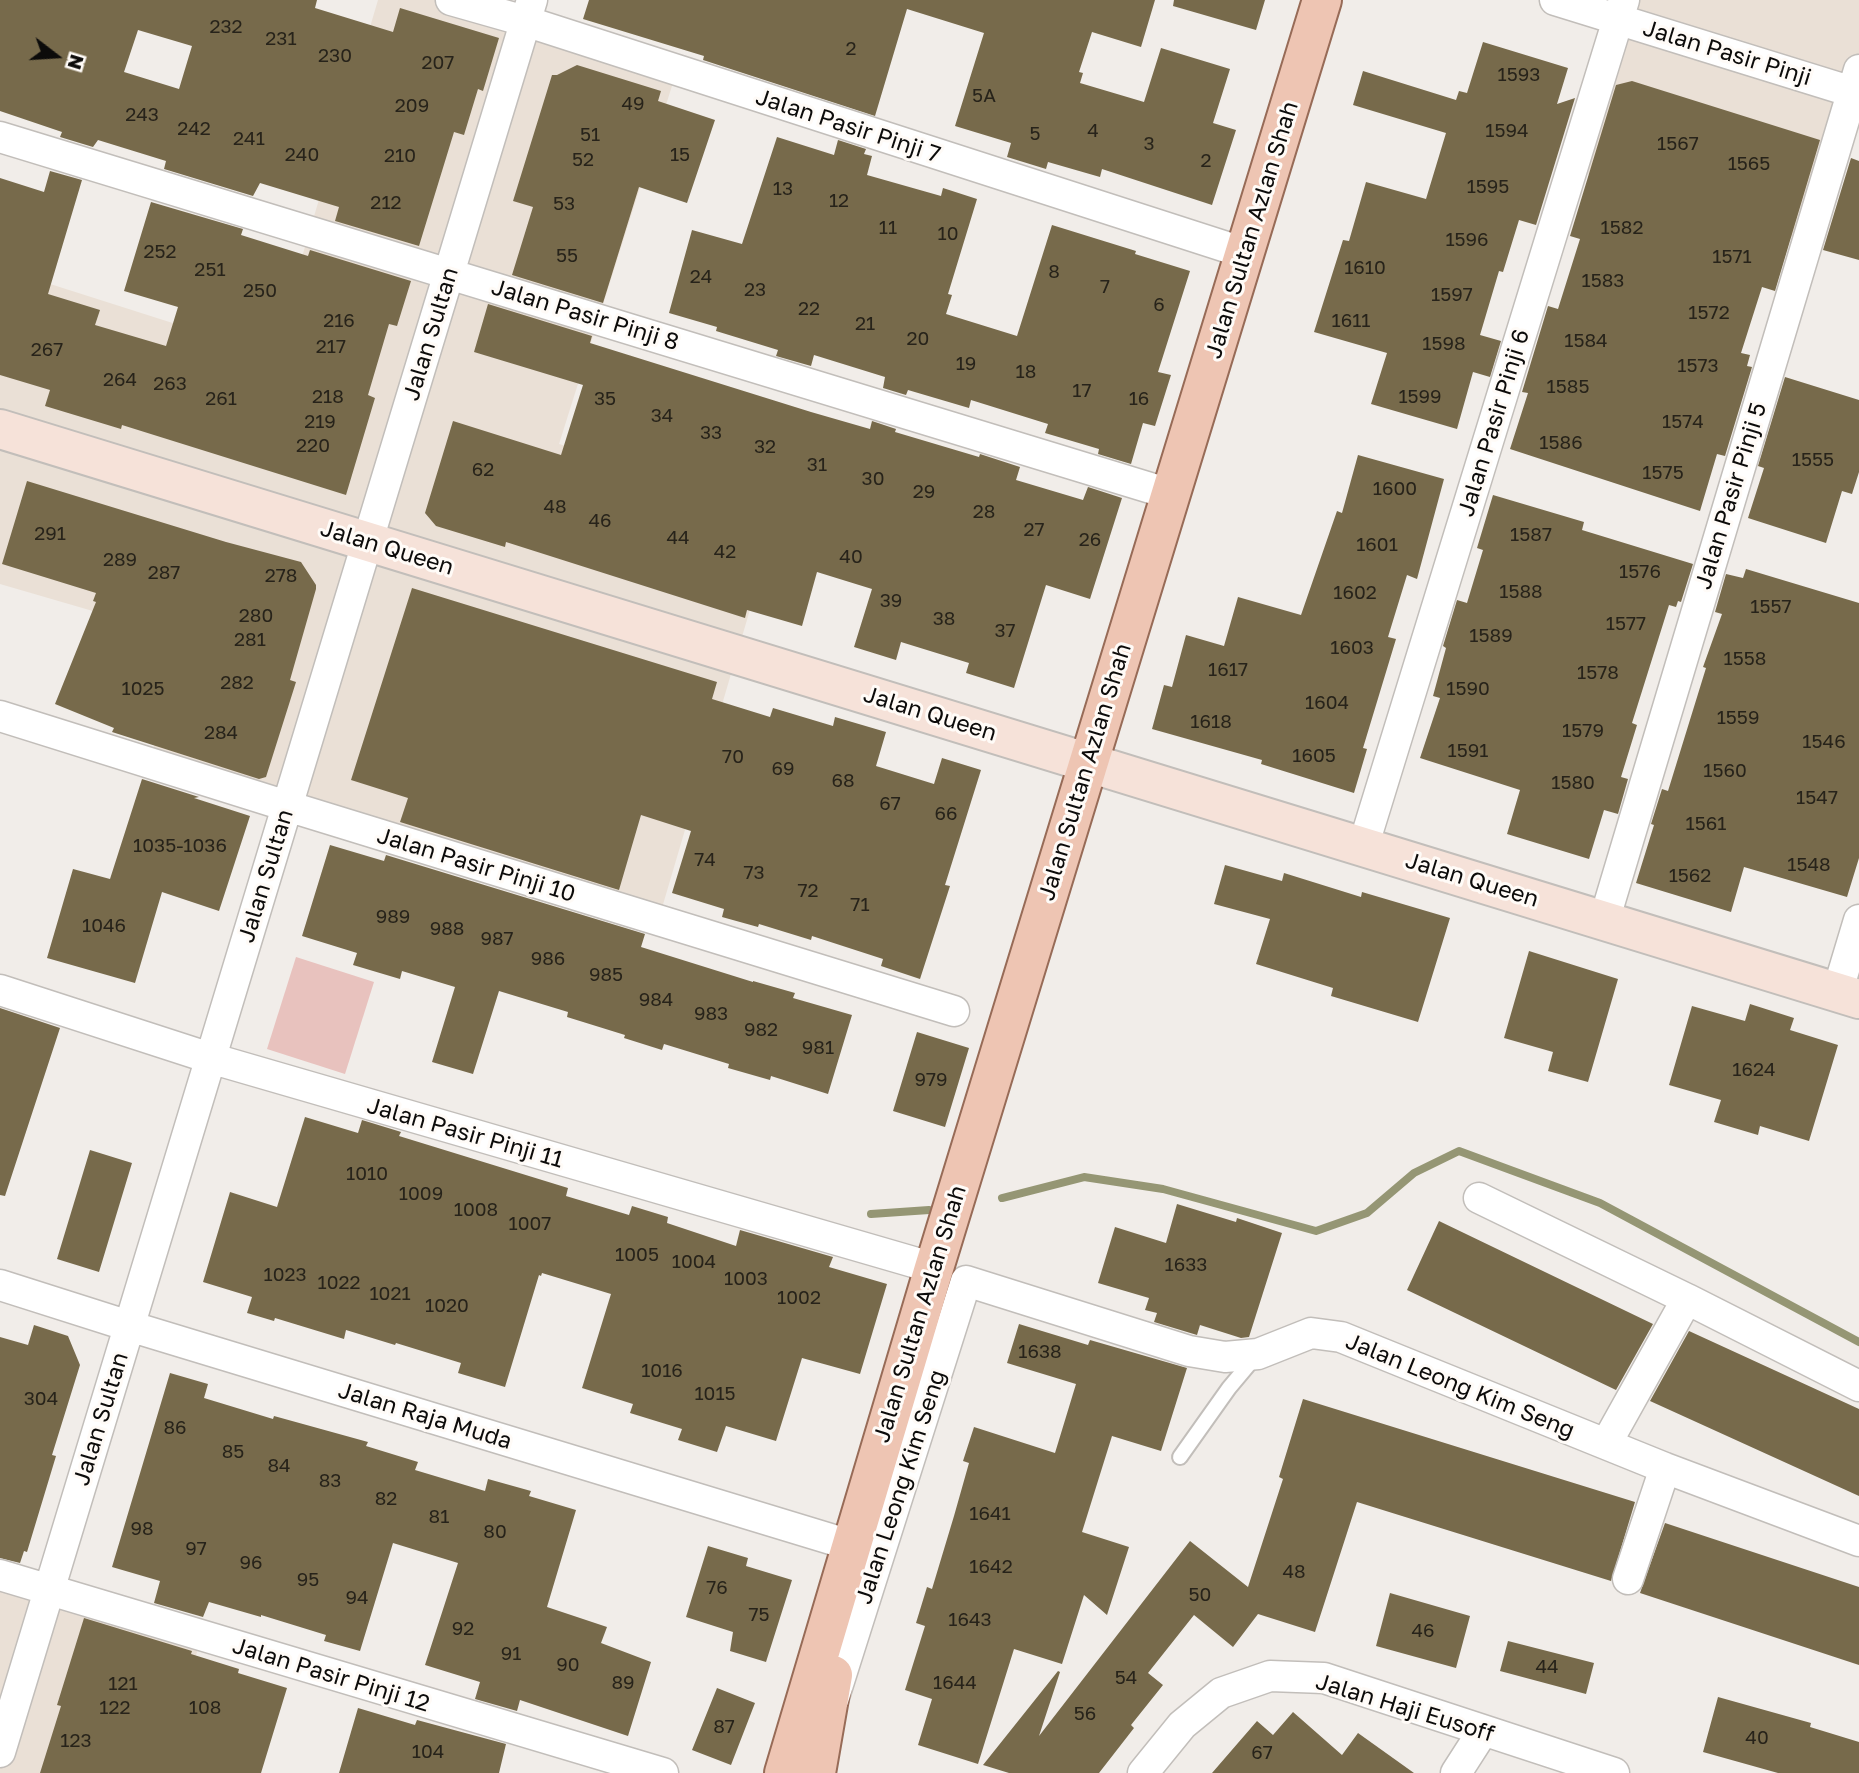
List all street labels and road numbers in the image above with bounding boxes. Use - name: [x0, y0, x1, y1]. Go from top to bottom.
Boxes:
- street label: Jalan Pasir Pinji: [1639, 14, 1815, 92]
- street label: Jalan Pasir Pinji 7: [752, 83, 944, 169]
- street label: Jalan Sultan Azlan Shah: [1200, 98, 1304, 362]
- street label: Jalan Sultan: [398, 264, 464, 404]
- street label: Jalan Pasir Pinji 8: [488, 273, 682, 357]
- street label: Jalan Pasir Pinji 6: [1452, 326, 1536, 520]
- street label: Jalan Pasir Pinji 5: [1689, 399, 1773, 593]
- street label: Jalan Queen: [317, 515, 457, 581]
- street label: Jalan Sultan Azlan Shah: [1033, 640, 1137, 904]
- street label: Jalan Queen: [860, 681, 1000, 747]
- street label: Jalan Sultan: [233, 806, 299, 946]
- street label: Jalan Pasir Pinji 10: [374, 822, 578, 908]
- street label: Jalan Queen: [1402, 847, 1542, 913]
- street label: Jalan Pasir Pinji 11: [364, 1092, 566, 1174]
- street label: Jalan Sultan Azlan Shah: [868, 1182, 972, 1446]
- street label: Jalan Leong Kim Seng: [1341, 1327, 1579, 1445]
- street label: Jalan Sultan: [68, 1349, 134, 1489]
- street label: Jalan Leong Kim Seng: [850, 1366, 952, 1608]
- street label: Jalan Raja Muda: [335, 1376, 515, 1456]
- street label: Jalan Pasir Pinji 12: [229, 1632, 433, 1718]
- street label: Jalan Haji Eusoff: [1312, 1668, 1498, 1748]

